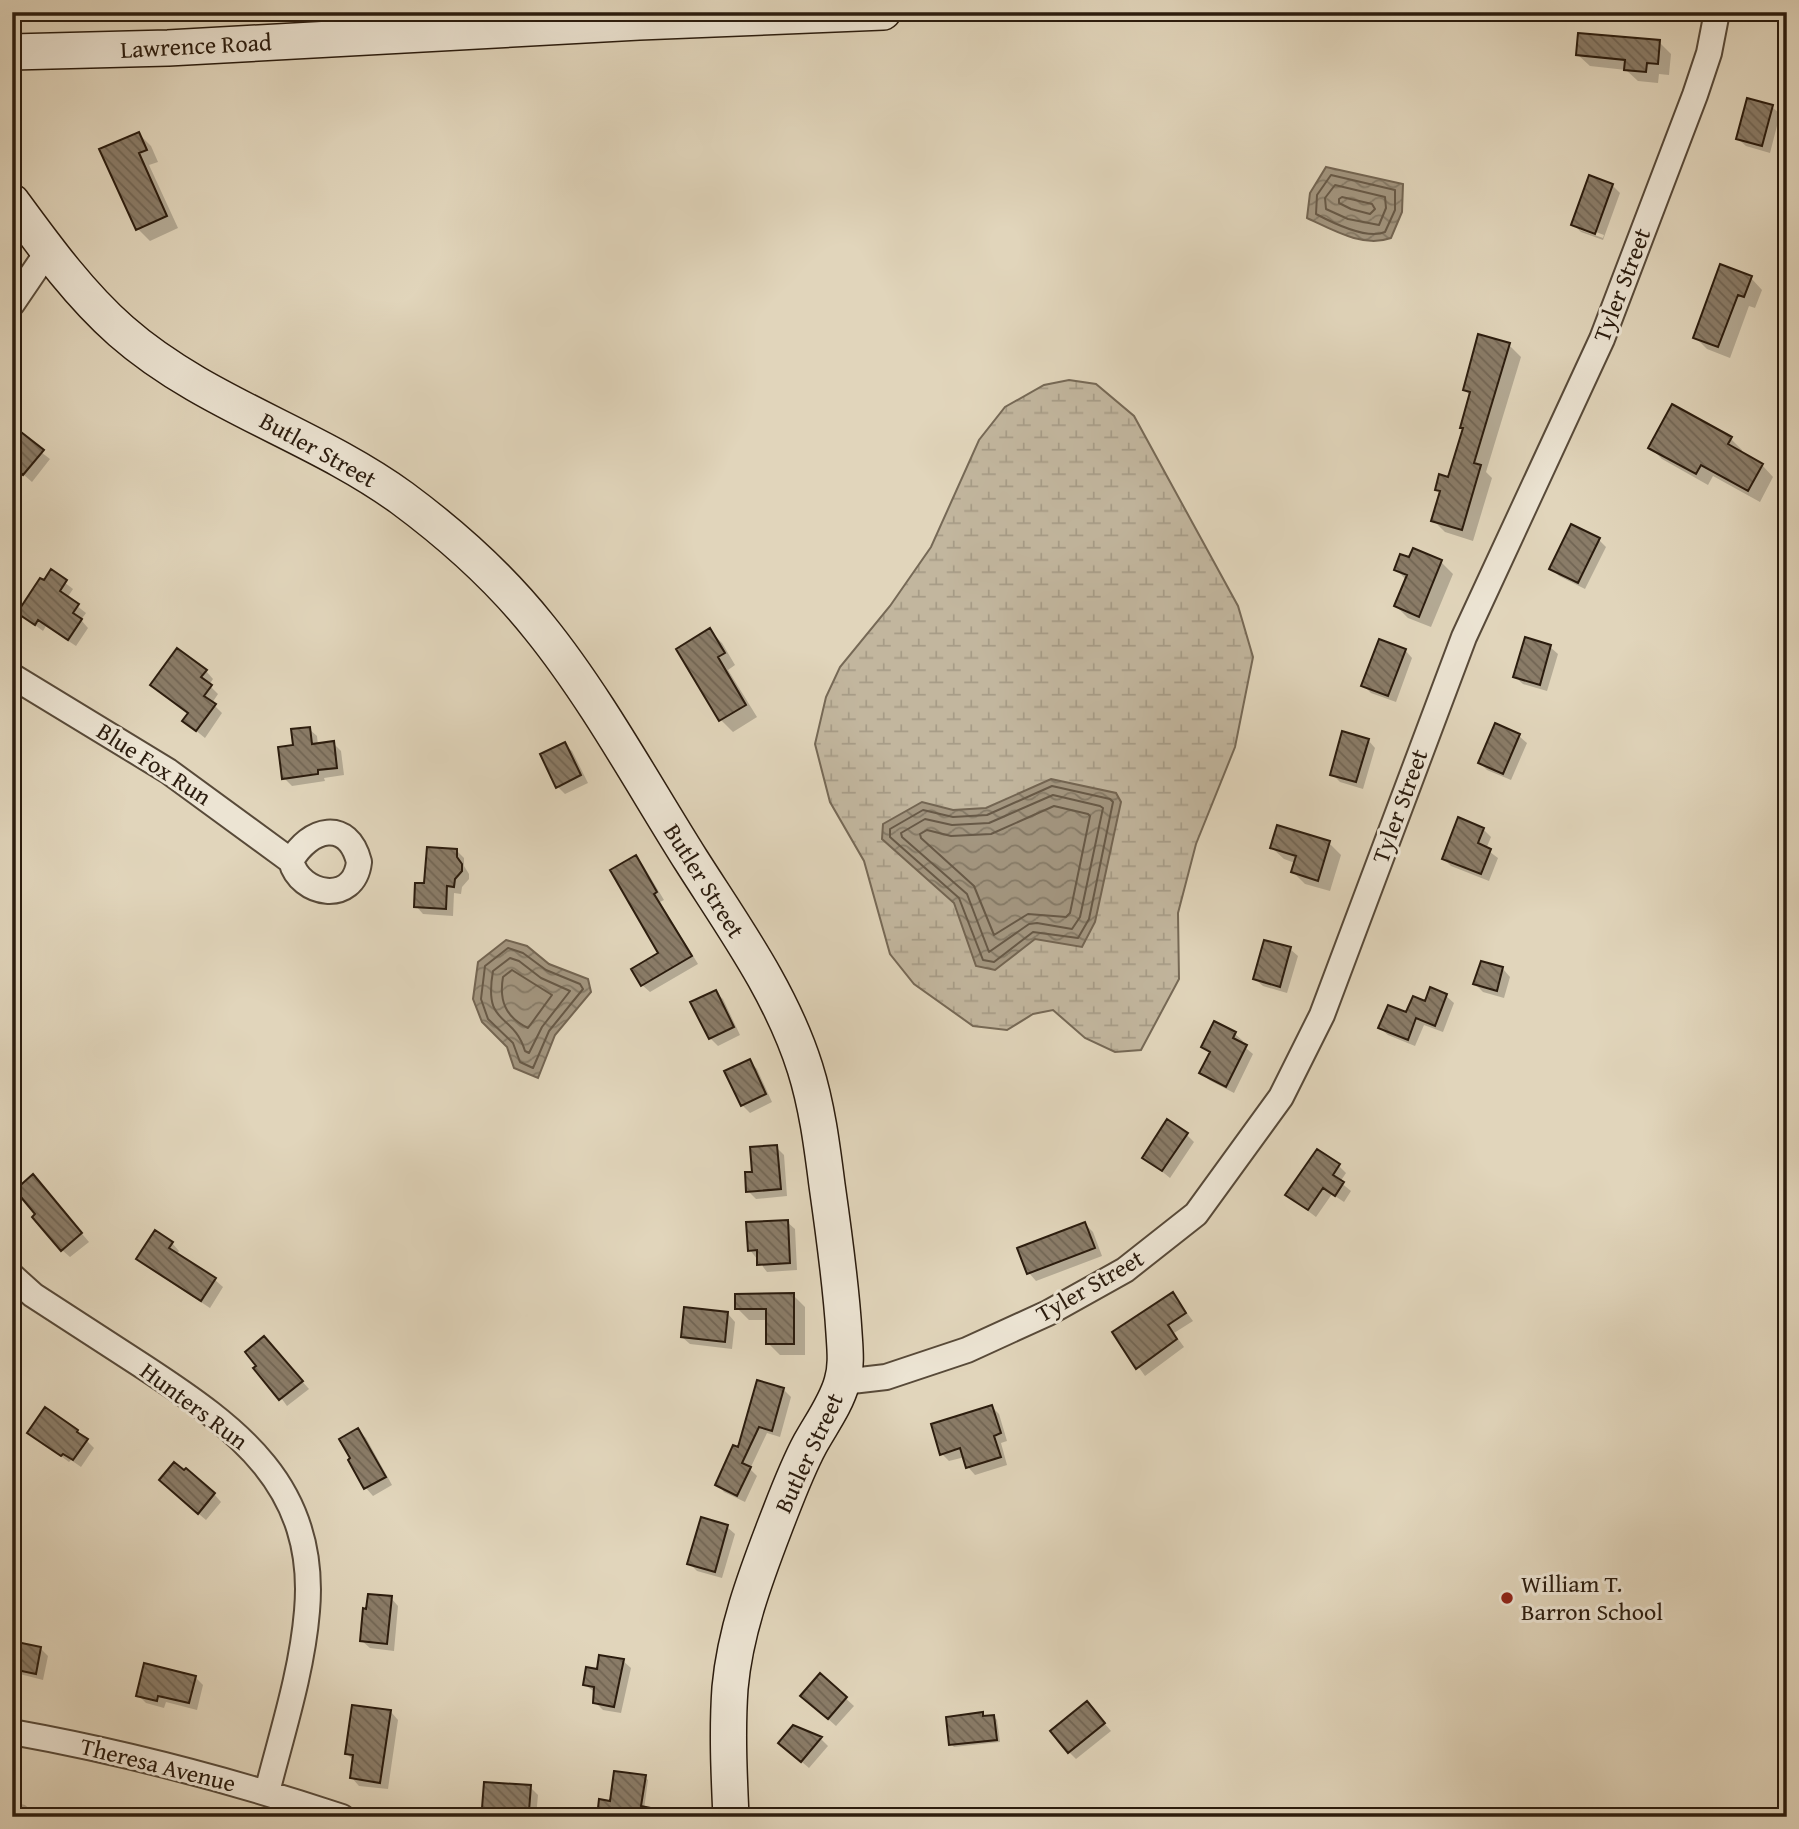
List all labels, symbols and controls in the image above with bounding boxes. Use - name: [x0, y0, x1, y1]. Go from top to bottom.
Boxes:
- street label: Lawrence Road: [119, 24, 273, 67]
- street label: Tyler Street: [1584, 222, 1659, 347]
- street label: Butler Street: [253, 403, 384, 496]
- street label: Blue Fox Run: [90, 713, 219, 814]
- street label: Tyler Street: [1363, 743, 1437, 868]
- street label: Butler Street: [655, 817, 754, 945]
- street label: Tyler Street: [1029, 1240, 1151, 1331]
- street label: Hunters Run: [133, 1353, 256, 1458]
- street label: Butler Street: [765, 1386, 852, 1519]
- place label: William T. Barron School: [1521, 1566, 1663, 1629]
- marker: William T. Barron School: [1499, 1590, 1515, 1606]
- street label: Theresa Avenue: [77, 1728, 239, 1801]

